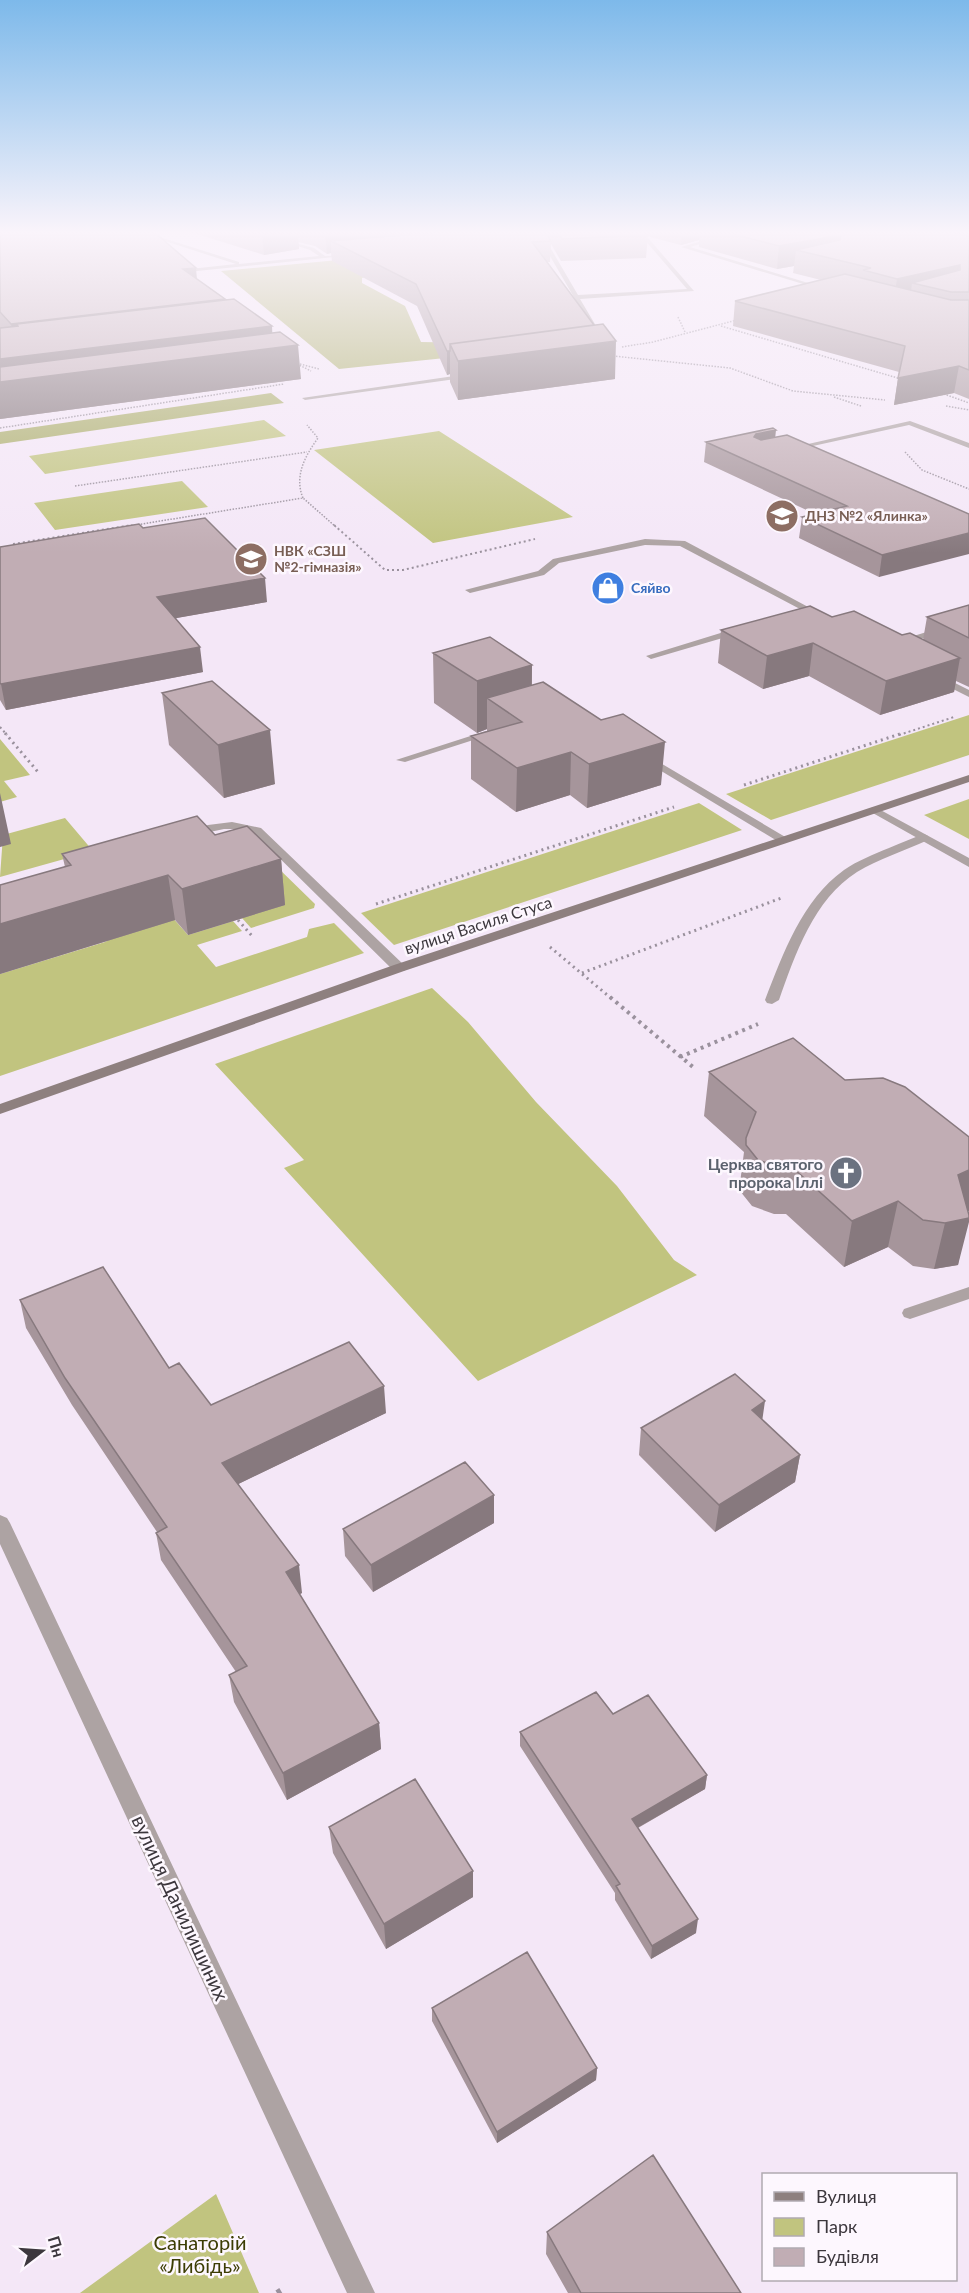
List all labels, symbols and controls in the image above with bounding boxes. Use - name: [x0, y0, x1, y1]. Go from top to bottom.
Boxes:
- school or university icon: ДНЗ №2 «Ялинка»: [764, 498, 800, 534]
- place label: ДНЗ №2 «Ялинка»: [805, 507, 928, 524]
- school or university icon: НВК «СЗШ №2-гімназія»: [233, 541, 269, 577]
- place label: НВК «СЗШ №2-гімназія»: [274, 542, 362, 575]
- shop icon: Сяйво: [590, 570, 626, 606]
- place label: Сяйво: [631, 579, 671, 596]
- street label: вулиця Василя Стуса: [402, 892, 554, 957]
- place label: Церква святого пророка Іллі: [708, 1154, 823, 1191]
- church icon: Церква святого пророка Іллі: [828, 1155, 864, 1191]
- street label: вулиця Данилишиних: [127, 1811, 234, 2004]
- legend: [762, 2173, 957, 2281]
- text: Вулиця: [816, 2185, 877, 2207]
- text: Парк: [816, 2215, 858, 2237]
- north arrow: [12, 2221, 72, 2281]
- park label: Санаторій «Либідь»: [154, 2230, 246, 2277]
- text: Пн: [45, 2234, 69, 2259]
- text: Будівля: [816, 2245, 879, 2267]

